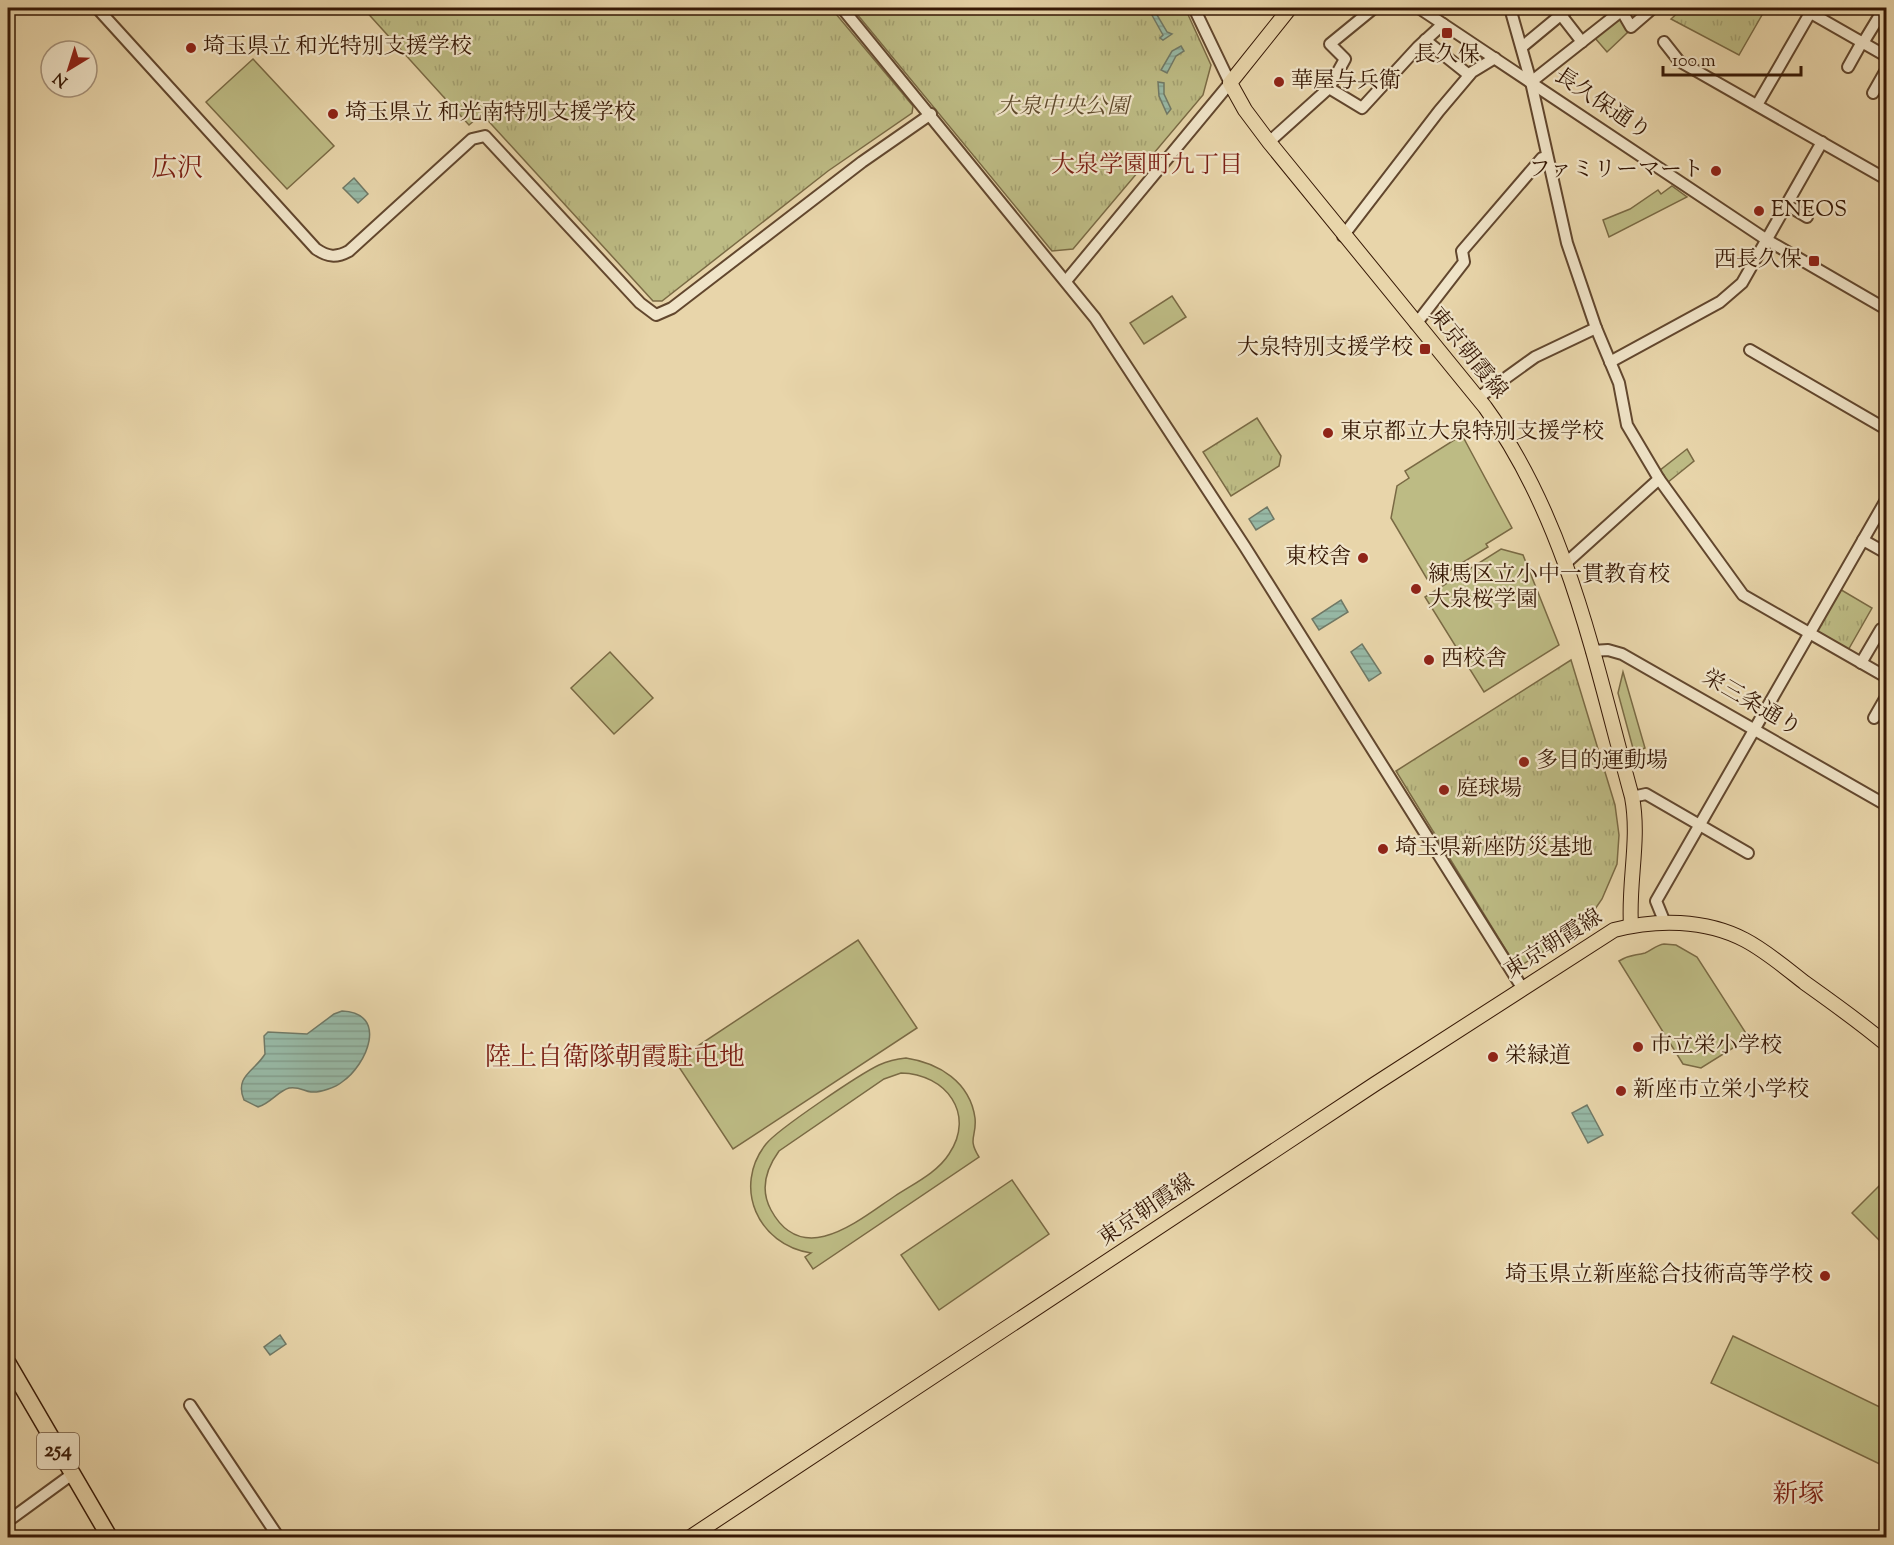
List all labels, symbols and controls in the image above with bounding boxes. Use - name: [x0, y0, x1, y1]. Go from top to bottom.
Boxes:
- marker: 長久保: [1440, 26, 1454, 40]
- place label: 埼玉県立 和光特別支援学校: [203, 32, 472, 64]
- north arrow: [39, 39, 99, 99]
- scale bar: [1663, 39, 1801, 77]
- place label: 長久保: [1414, 40, 1480, 72]
- marker: 埼玉県立 和光特別支援学校: [184, 41, 198, 55]
- text: 100 m: [1672, 49, 1716, 75]
- street label: 長久保通り: [1547, 61, 1657, 149]
- text: N: [49, 66, 73, 92]
- place label: 華屋与兵衛: [1291, 66, 1401, 98]
- marker: 華屋与兵衛: [1272, 75, 1286, 89]
- park label: 大泉中央公園: [997, 92, 1132, 124]
- place label: 埼玉県立 和光南特別支援学校: [345, 98, 636, 130]
- marker: 埼玉県立 和光南特別支援学校: [326, 107, 340, 121]
- district label: 大泉学園町九丁目: [1051, 149, 1243, 183]
- district label: 広沢: [151, 151, 203, 188]
- place label: ファミリーマート: [1528, 155, 1704, 187]
- marker: ファミリーマート: [1709, 164, 1723, 178]
- place label: ENEOS: [1771, 195, 1847, 227]
- marker: ENEOS: [1752, 204, 1766, 218]
- place label: 西長久保: [1714, 245, 1802, 277]
- marker: 西長久保: [1807, 254, 1821, 268]
- street label: 東京朝霞線: [1420, 301, 1514, 407]
- place label: 大泉特別支援学校: [1237, 333, 1413, 365]
- marker: 大泉特別支援学校: [1418, 342, 1432, 356]
- place label: 東京都立大泉特別支援学校: [1340, 417, 1604, 449]
- marker: 東京都立大泉特別支援学校: [1321, 426, 1335, 440]
- place label: 東校舎: [1285, 542, 1351, 574]
- marker: 東校舎: [1356, 551, 1370, 565]
- place label: 練馬区立小中一貫教育校 大泉桜学園: [1428, 560, 1670, 617]
- marker: 練馬区立小中一貫教育校 大泉桜学園: [1409, 582, 1423, 596]
- place label: 西校舎: [1441, 644, 1507, 676]
- marker: 西校舎: [1422, 653, 1436, 667]
- street label: 栄三条通り: [1695, 663, 1807, 745]
- place label: 多目的運動場: [1536, 746, 1668, 778]
- marker: 多目的運動場: [1517, 755, 1531, 769]
- place label: 庭球場: [1456, 774, 1522, 806]
- marker: 庭球場: [1437, 783, 1451, 797]
- place label: 埼玉県新座防災基地: [1395, 833, 1593, 865]
- marker: 埼玉県新座防災基地: [1376, 842, 1390, 856]
- street label: 東京朝霞線: [1499, 902, 1609, 988]
- place label: 市立栄小学校: [1650, 1031, 1782, 1063]
- district label: 陸上自衛隊朝霞駐屯地: [485, 1040, 745, 1077]
- marker: 市立栄小学校: [1631, 1040, 1645, 1054]
- place label: 栄緑道: [1505, 1041, 1571, 1073]
- marker: 栄緑道: [1486, 1050, 1500, 1064]
- place label: 新座市立栄小学校: [1633, 1075, 1809, 1107]
- marker: 新座市立栄小学校: [1614, 1084, 1628, 1098]
- street label: 東京朝霞線: [1092, 1167, 1202, 1255]
- place label: 埼玉県立新座総合技術高等学校: [1505, 1260, 1813, 1292]
- marker: 埼玉県立新座総合技術高等学校: [1818, 1269, 1832, 1283]
- road number: 254: [37, 1433, 79, 1469]
- district label: 新塚: [1772, 1477, 1824, 1514]

